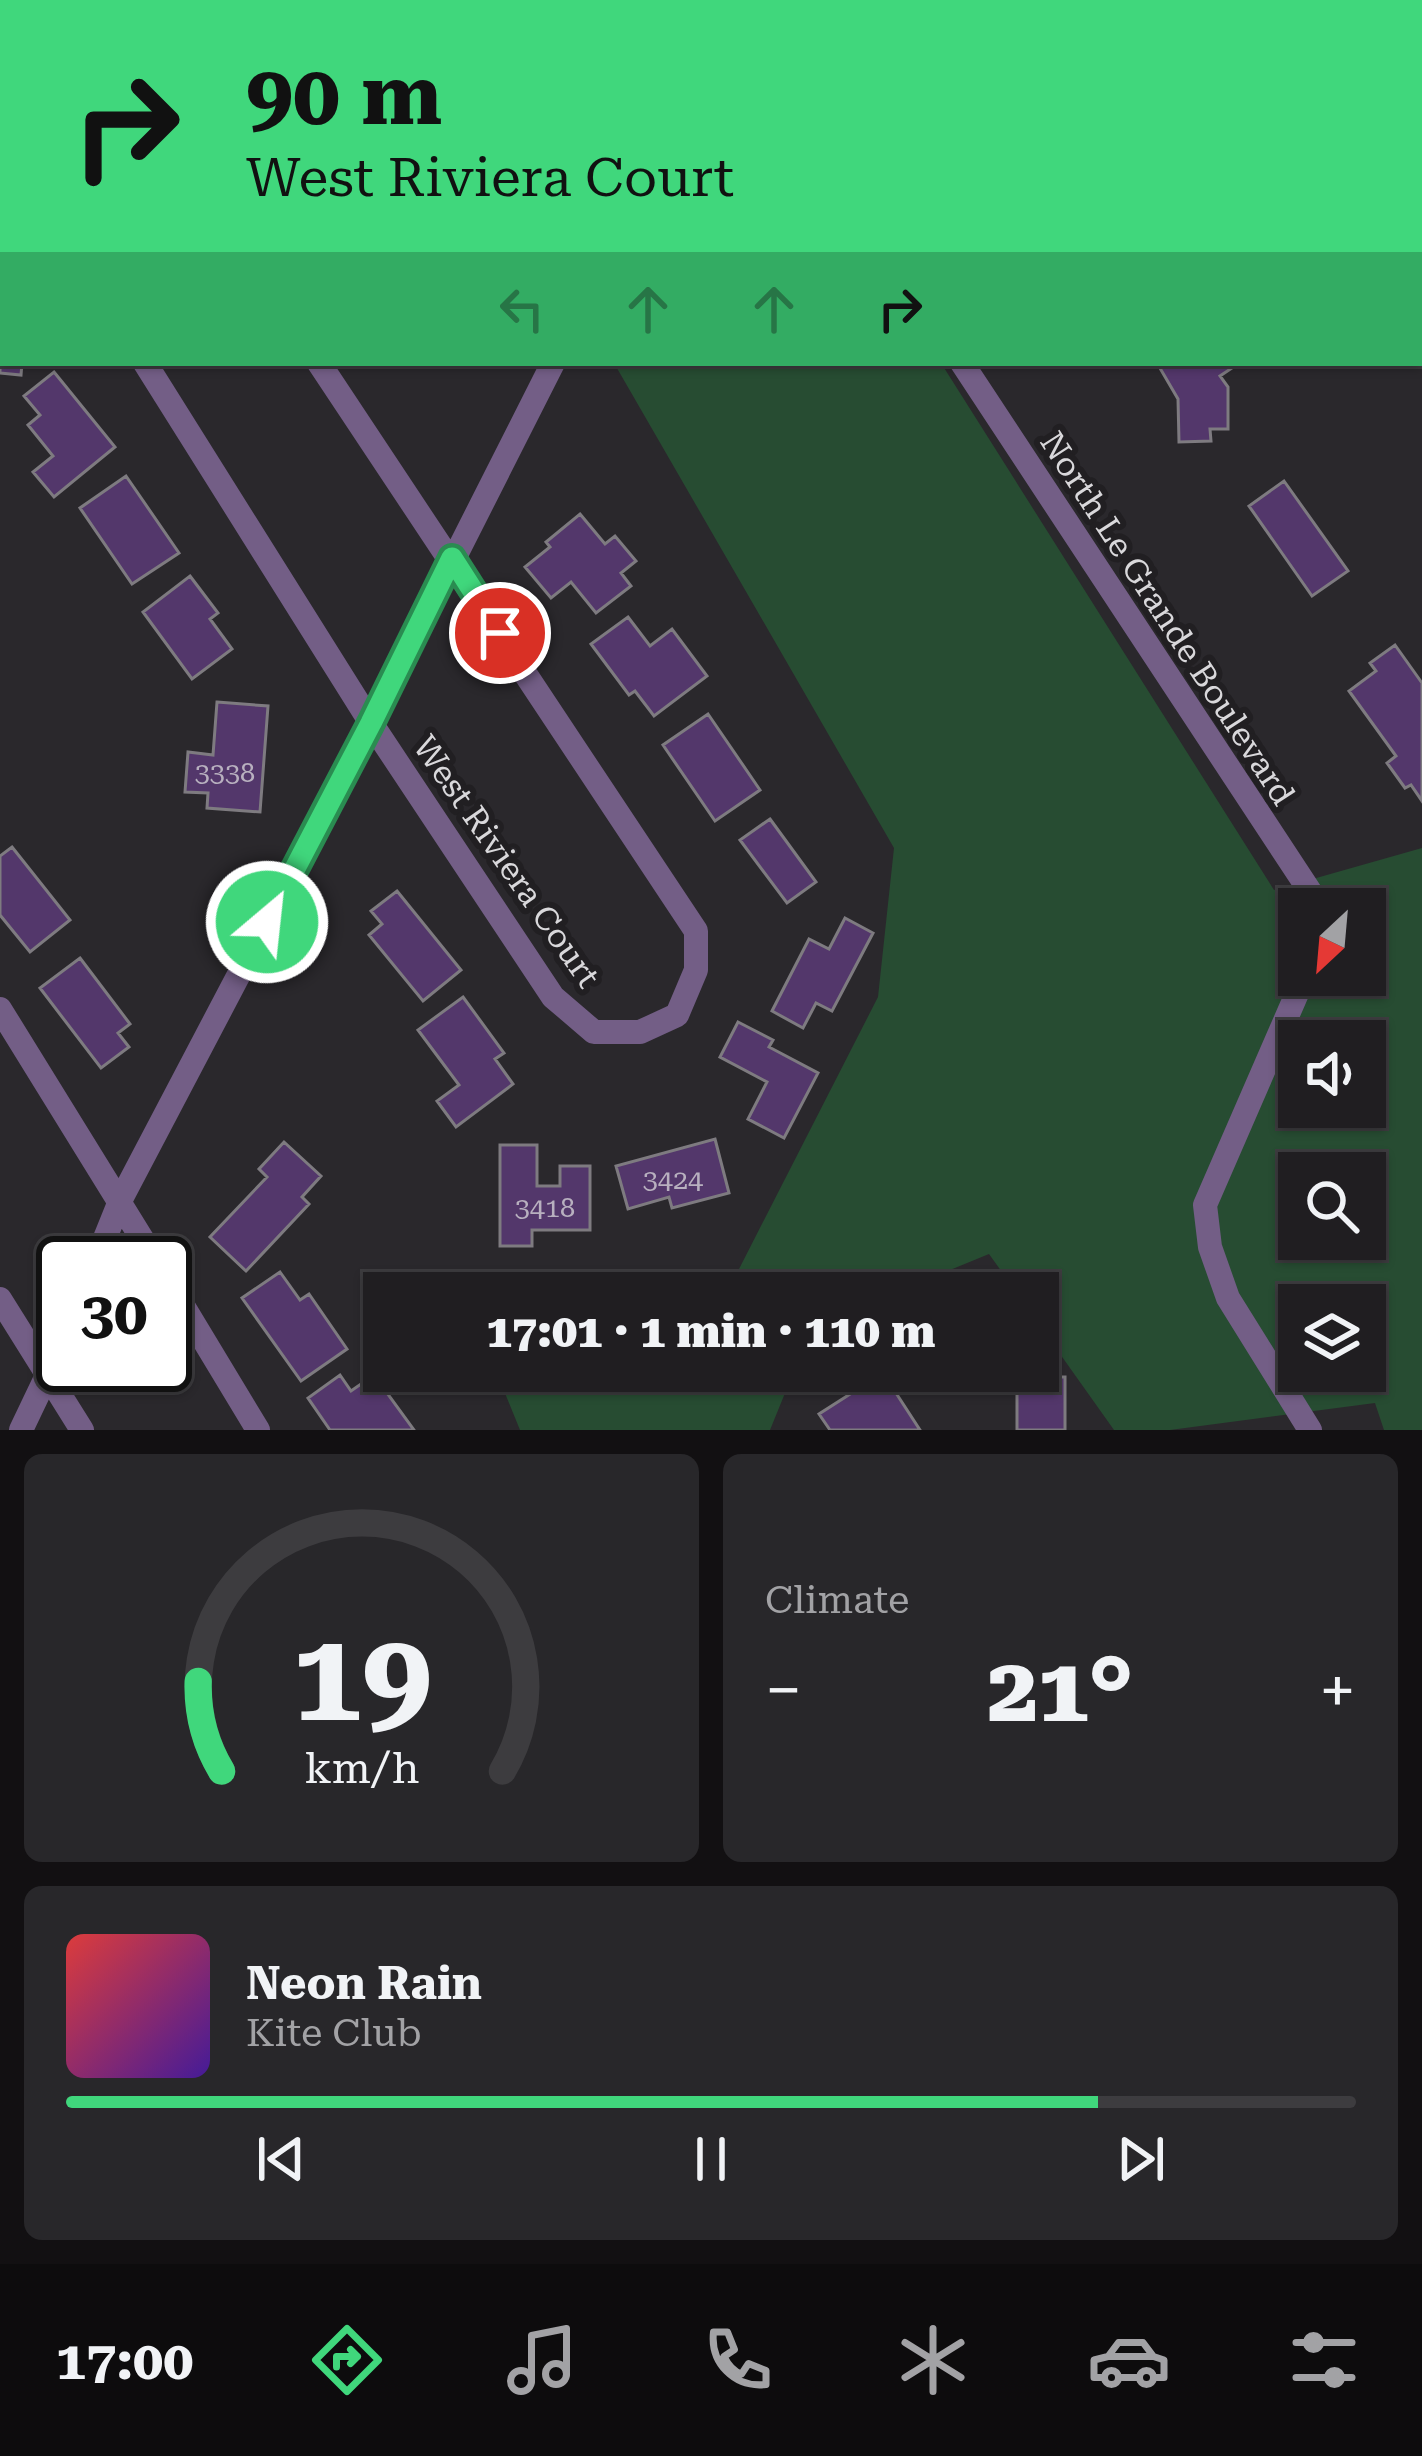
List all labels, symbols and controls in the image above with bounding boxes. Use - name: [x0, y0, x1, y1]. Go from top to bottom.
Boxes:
- text: 90 m: [246, 46, 442, 144]
- icon: right: [48, 48, 204, 204]
- text: West Riviera Court: [246, 146, 734, 209]
- icon: left: [489, 276, 555, 342]
- icon: ahead: [615, 276, 681, 342]
- icon: ahead: [741, 276, 807, 342]
- icon: right: [867, 276, 933, 342]
- street label: North Le Grande Boulevard: [1032, 424, 1303, 812]
- pin: [449, 582, 551, 684]
- icon: arrive: [467, 600, 533, 666]
- street label: West Riviera Court: [405, 728, 608, 995]
- house number: 3338: [195, 757, 255, 789]
- position arrow: [204, 859, 330, 985]
- north arrow: [1278, 888, 1386, 996]
- map controls: [1278, 888, 1386, 1392]
- button: sound: [1278, 1020, 1386, 1128]
- button: search: [1278, 1152, 1386, 1260]
- house number: 3424: [643, 1164, 703, 1196]
- house number: 3418: [515, 1192, 575, 1224]
- speed limit sign: 30: [36, 1236, 192, 1392]
- button: layers: [1278, 1284, 1386, 1392]
- text: 17:01 · 1 min · 110 m: [487, 1305, 935, 1358]
- text: Climate: [765, 1577, 909, 1623]
- text: 19: [292, 1604, 431, 1750]
- text: 21°: [988, 1638, 1133, 1743]
- text: −: [765, 1652, 802, 1729]
- text: +: [1319, 1652, 1356, 1729]
- text: km/h: [304, 1743, 419, 1793]
- text: Neon Rain: [246, 1957, 482, 2010]
- text: Kite Club: [246, 2010, 422, 2056]
- icon: previous: [248, 2126, 314, 2192]
- icon: pause: [678, 2126, 744, 2192]
- icon: next: [1108, 2126, 1174, 2192]
- icon: directions: [305, 2318, 389, 2402]
- icon: music: [500, 2318, 584, 2402]
- icon: phone: [696, 2318, 780, 2402]
- icon: climate: [891, 2318, 975, 2402]
- icon: car: [1087, 2318, 1171, 2402]
- icon: filters: [1282, 2318, 1366, 2402]
- text: 17:00: [56, 2329, 194, 2392]

